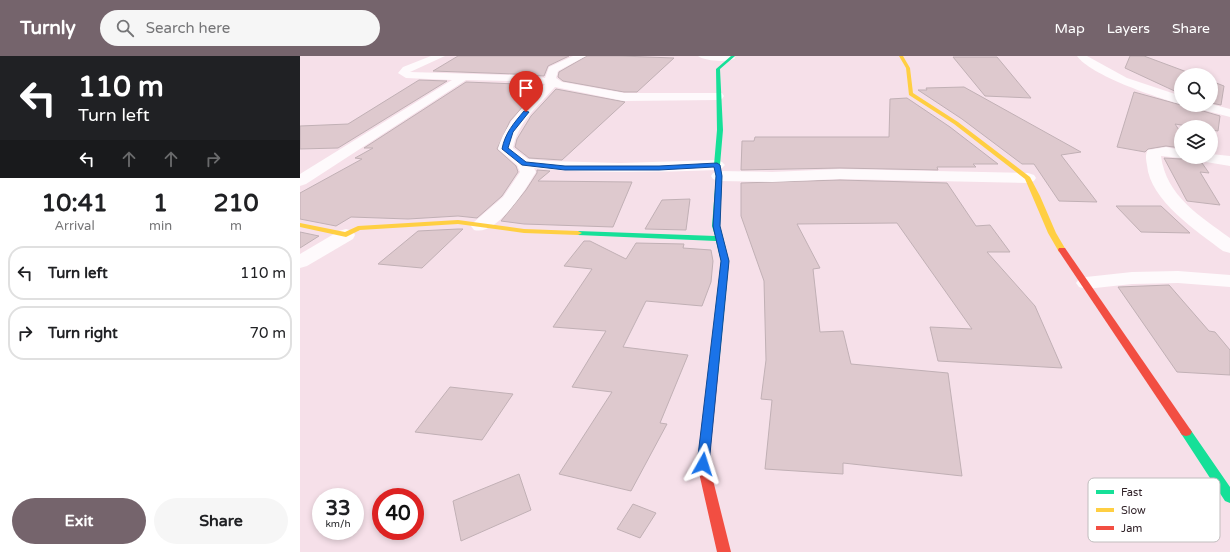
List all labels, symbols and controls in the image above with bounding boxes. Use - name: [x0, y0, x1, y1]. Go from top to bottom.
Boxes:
- search box: [100, 10, 380, 46]
- text: Turnly: [20, 17, 76, 39]
- icon: search: [114, 17, 136, 39]
- text: Search here: [146, 19, 230, 37]
- text: Map: [1055, 20, 1085, 37]
- text: Layers: [1107, 20, 1150, 37]
- text: Share: [1172, 20, 1210, 37]
- map controls: [1174, 68, 1218, 164]
- button: search: [1174, 68, 1218, 112]
- text: 110 m: [78, 70, 164, 104]
- pin: [509, 71, 543, 112]
- icon: left: [12, 72, 64, 124]
- icon: arrive: [515, 77, 537, 99]
- text: Turn left: [78, 104, 150, 126]
- button: layers: [1174, 120, 1218, 164]
- icon: left: [76, 148, 98, 170]
- icon: ahead: [118, 148, 140, 170]
- icon: ahead: [160, 148, 182, 170]
- icon: right: [202, 148, 224, 170]
- text: 10:41: [41, 189, 108, 218]
- text: 1: [153, 189, 168, 218]
- text: 210: [213, 189, 259, 218]
- text: Arrival: [54, 218, 95, 234]
- text: min: [149, 218, 172, 234]
- text: m: [230, 218, 242, 234]
- icon: left: [14, 262, 36, 284]
- text: Turn left: [48, 264, 108, 282]
- text: 110 m: [240, 264, 286, 282]
- icon: right: [14, 322, 36, 344]
- text: Turn right: [48, 324, 118, 342]
- text: 70 m: [249, 324, 286, 342]
- position arrow: [682, 443, 724, 485]
- legend: [1088, 478, 1220, 542]
- text: Fast: [1121, 486, 1142, 499]
- speed limit sign: 40: [372, 488, 424, 540]
- text: 33: [325, 497, 351, 521]
- button: Exit: [12, 498, 146, 544]
- button: Share: [154, 498, 288, 544]
- text: Slow: [1121, 504, 1146, 517]
- text: km/h: [325, 518, 351, 530]
- text: Jam: [1121, 522, 1142, 535]

